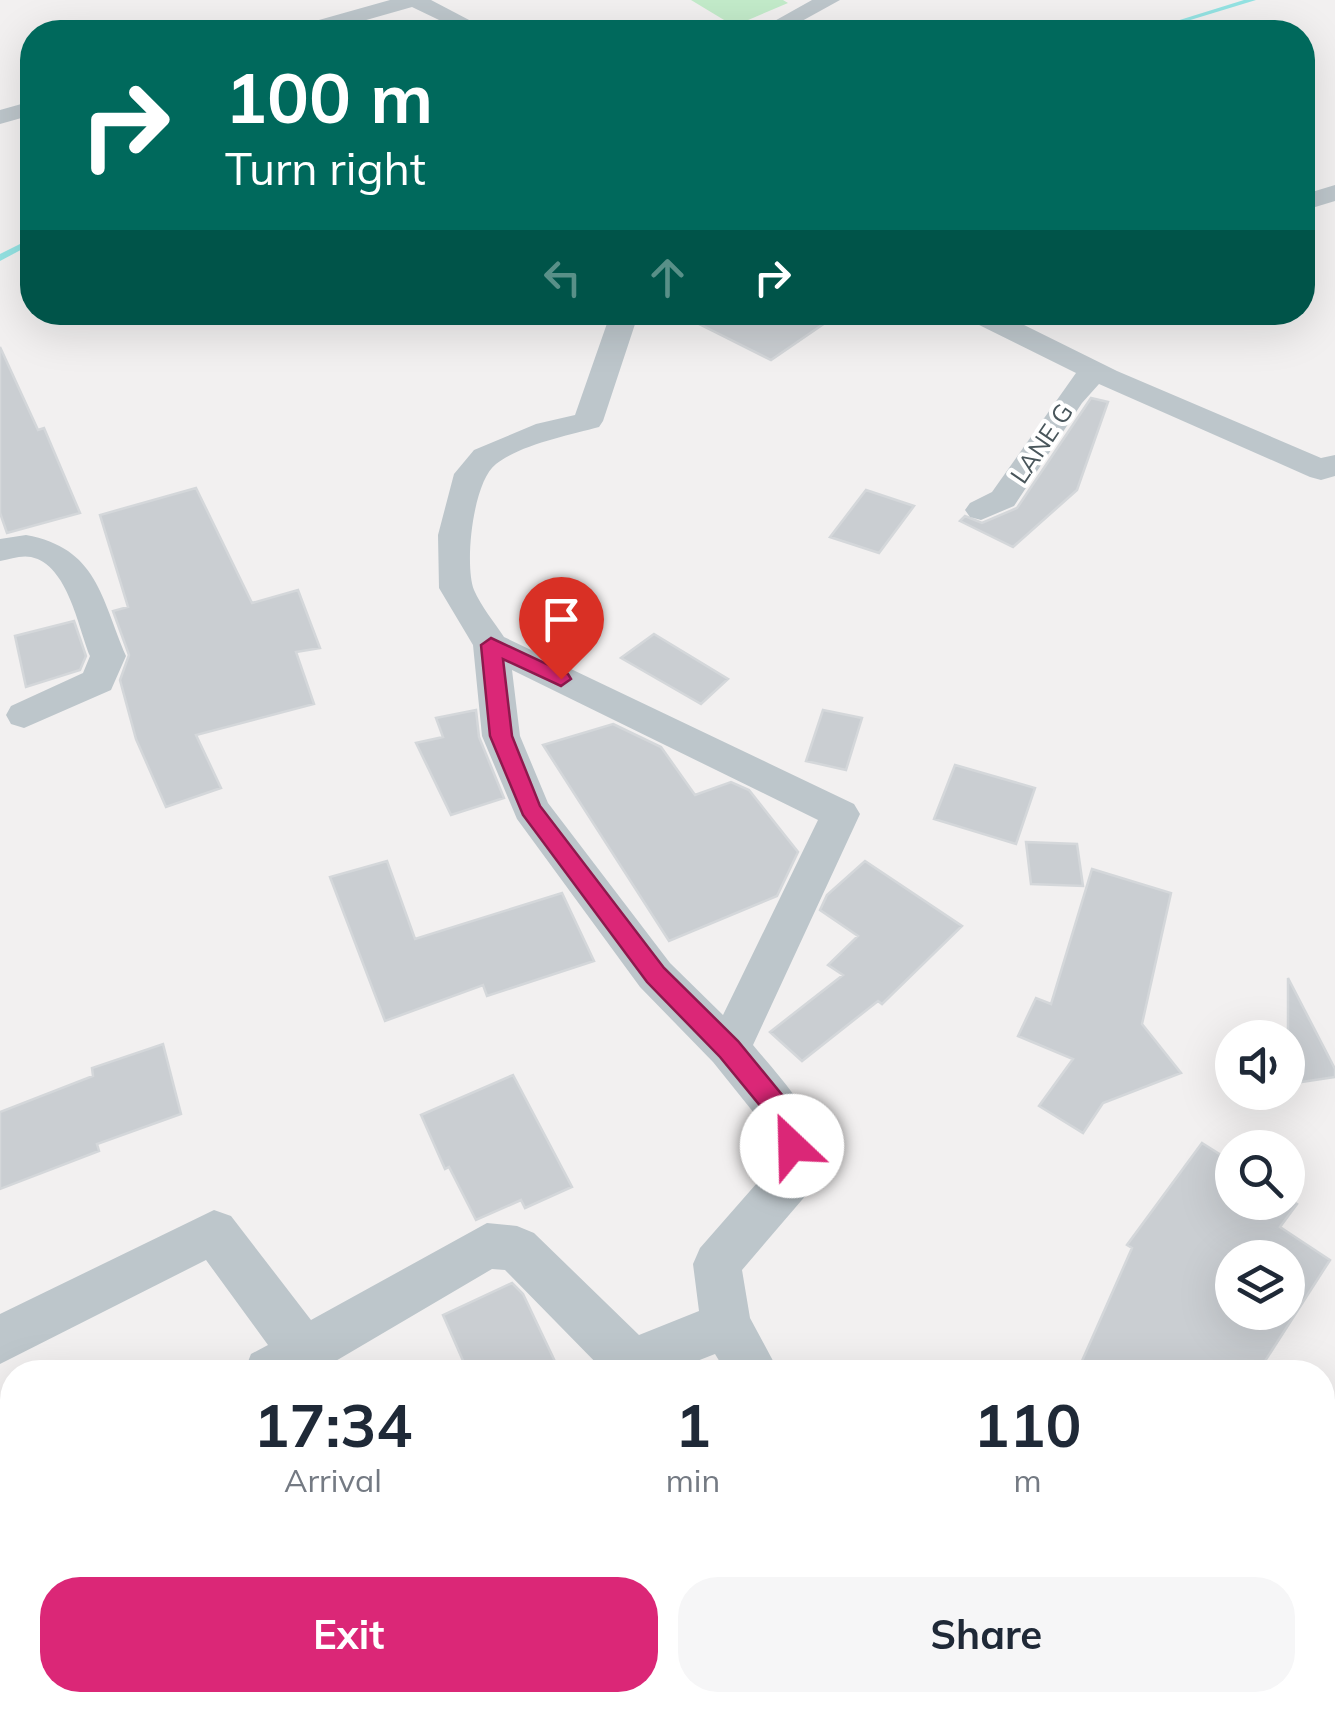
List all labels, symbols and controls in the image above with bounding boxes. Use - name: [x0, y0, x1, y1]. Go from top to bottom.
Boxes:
- text: 100 m: [225, 53, 433, 141]
- icon: right: [60, 60, 190, 190]
- text: Turn right: [225, 140, 426, 196]
- icon: left: [535, 250, 590, 305]
- icon: ahead: [640, 250, 695, 305]
- icon: right: [745, 250, 800, 305]
- street label: LANE G: [1003, 397, 1079, 489]
- pin: [519, 577, 604, 680]
- icon: arrive: [534, 592, 589, 647]
- map controls: [1215, 1020, 1305, 1330]
- button: sound: [1215, 1020, 1305, 1110]
- position arrow: [740, 1094, 844, 1198]
- button: search: [1215, 1130, 1305, 1220]
- button: layers: [1215, 1240, 1305, 1330]
- text: 17:34: [253, 1387, 412, 1462]
- text: 1: [675, 1387, 711, 1462]
- text: 110: [974, 1387, 1082, 1462]
- text: Arrival: [284, 1460, 382, 1500]
- text: min: [666, 1460, 720, 1500]
- text: m: [1014, 1460, 1042, 1500]
- button: Exit: [40, 1577, 658, 1692]
- button: Share: [678, 1577, 1295, 1692]

